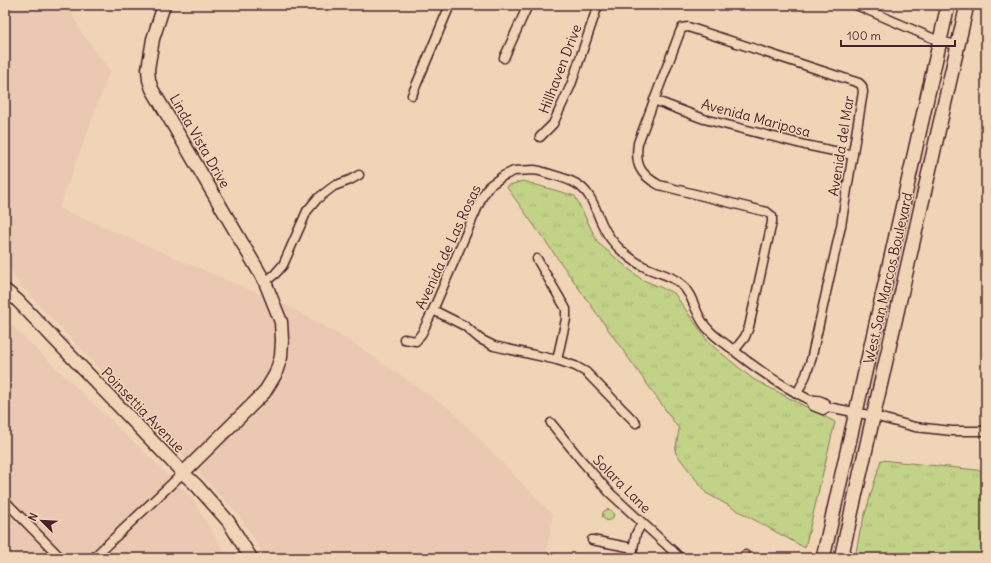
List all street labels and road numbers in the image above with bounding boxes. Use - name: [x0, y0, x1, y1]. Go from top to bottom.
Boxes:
- street label: Hillhaven Drive: [535, 22, 585, 116]
- street label: Linda Vista Drive: [166, 91, 234, 191]
- street label: Avenida del Mar: [824, 94, 858, 197]
- street label: Avenida Mariposa: [699, 95, 813, 141]
- street label: Avenida de Las Rosas: [411, 182, 485, 312]
- street label: West San Marcos Boulevard: [860, 191, 916, 365]
- street label: Poinsettia Avenue: [98, 363, 188, 457]
- street label: Solara Lane: [589, 451, 655, 517]

